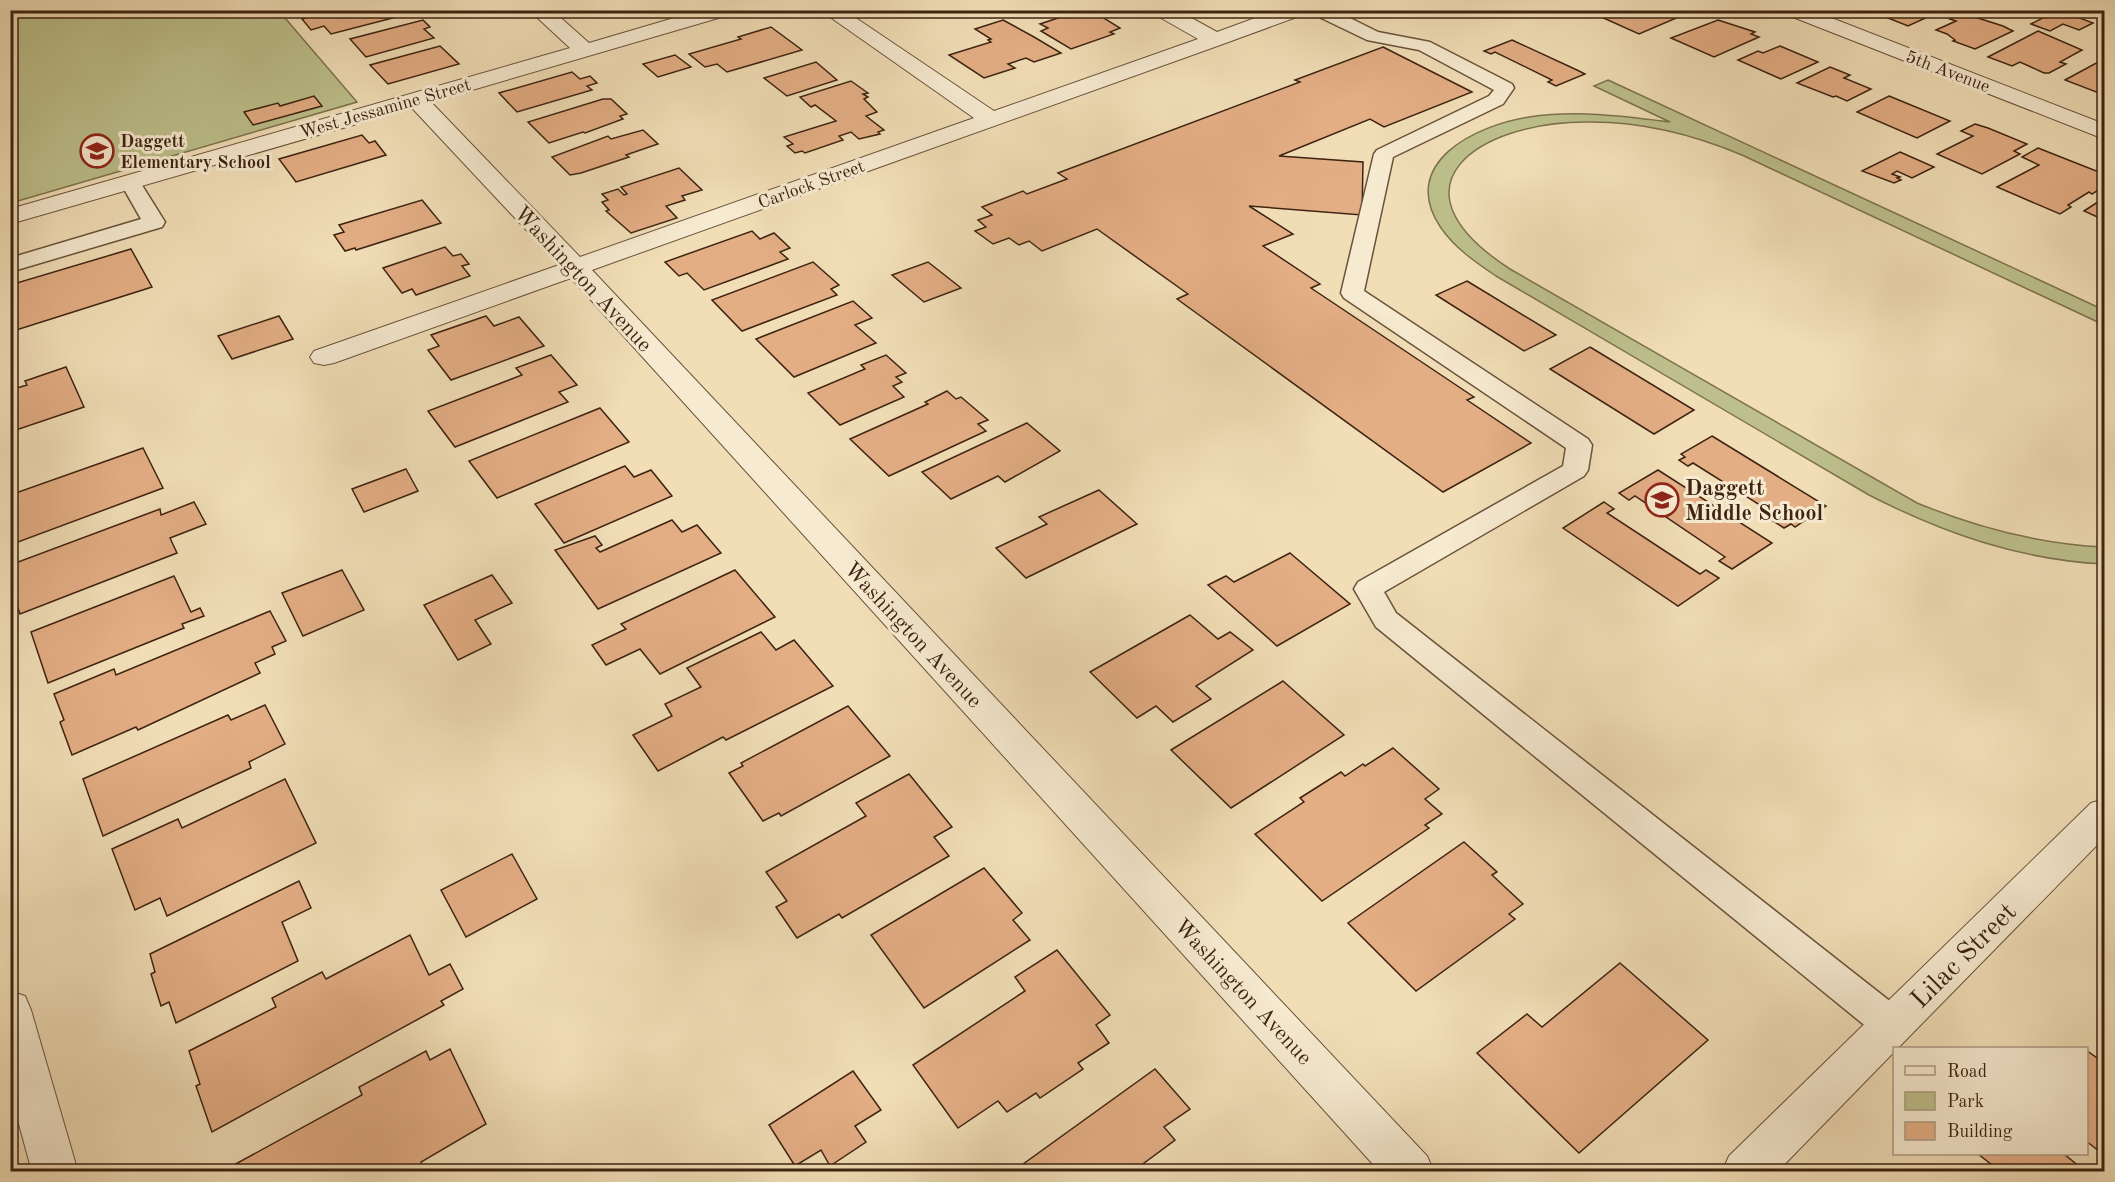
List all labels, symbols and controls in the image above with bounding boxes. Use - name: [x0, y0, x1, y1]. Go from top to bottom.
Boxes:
- street label: 5th Avenue: [1903, 48, 1992, 96]
- street label: West Jessamine Street: [298, 76, 473, 142]
- school or university icon: Daggett Elementary School: [79, 133, 115, 169]
- place label: Daggett Elementary School: [120, 133, 271, 172]
- street label: Carlock Street: [756, 157, 867, 213]
- street label: Washington Avenue: [510, 202, 655, 356]
- place label: Daggett Middle School: [1685, 478, 1824, 525]
- school or university icon: Daggett Middle School: [1644, 482, 1680, 518]
- street label: Washington Avenue: [840, 558, 985, 712]
- street label: Lilac Street: [1906, 898, 2022, 1014]
- street label: Washington Avenue: [1170, 915, 1315, 1069]
- legend: [1893, 1047, 2088, 1155]
- text: Road: [1947, 1063, 1987, 1081]
- text: Park: [1947, 1093, 1984, 1111]
- text: Building: [1947, 1123, 2013, 1141]

